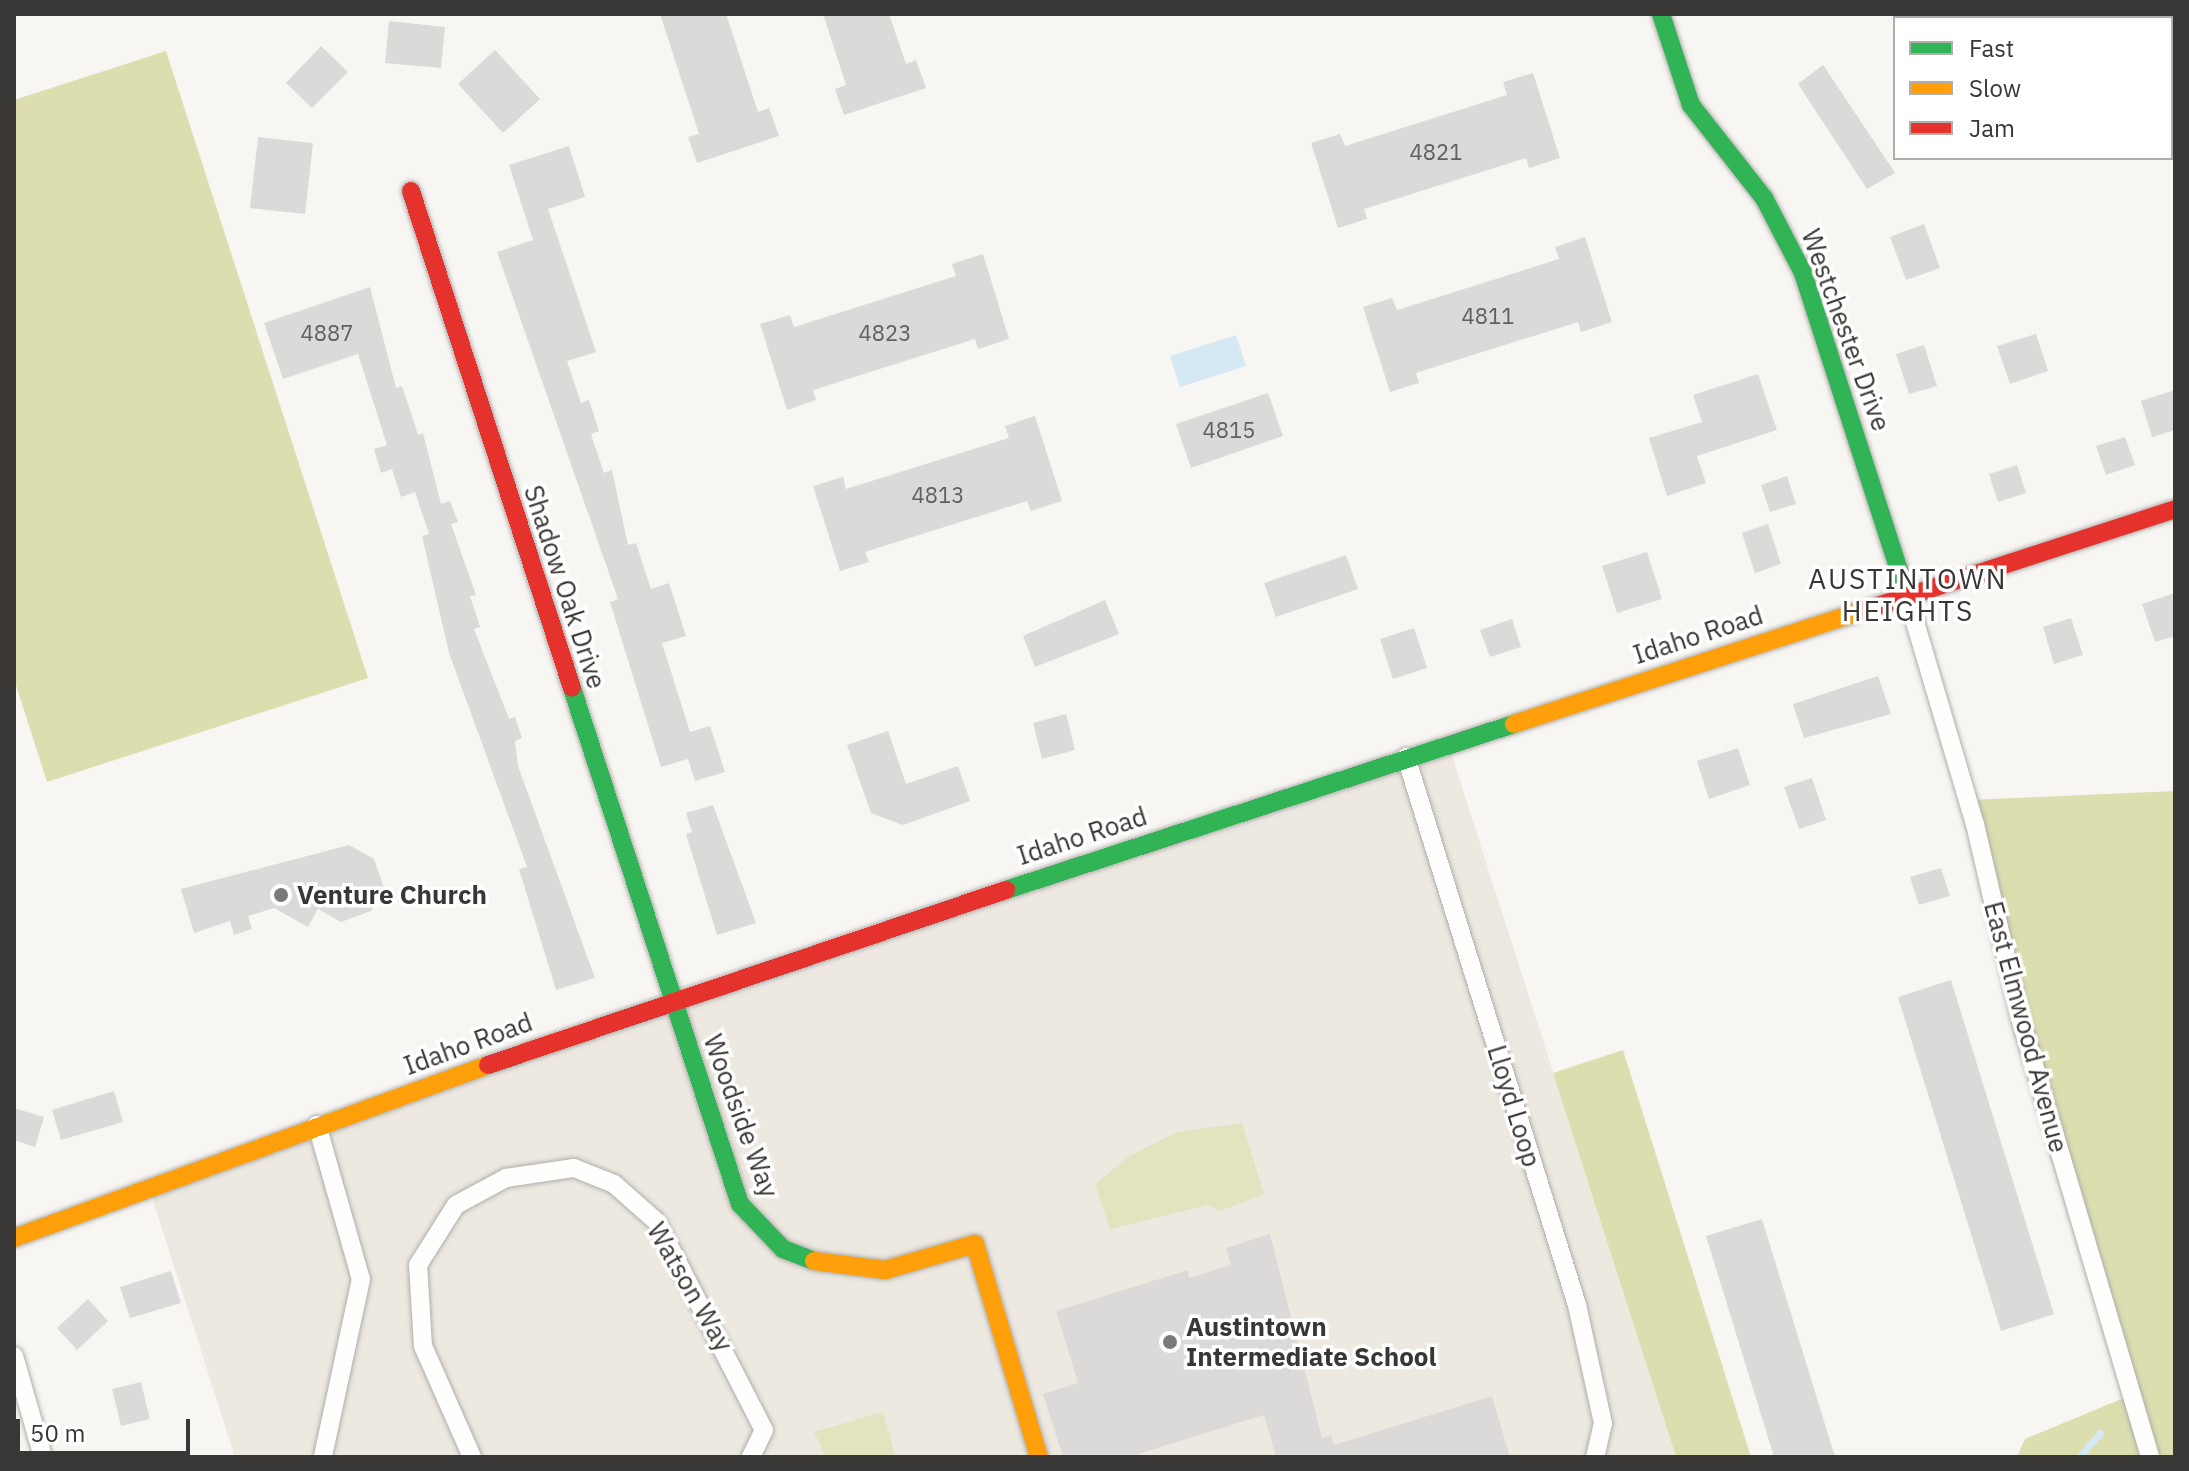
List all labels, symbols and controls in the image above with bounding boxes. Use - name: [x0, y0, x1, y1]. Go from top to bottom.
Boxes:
- legend: [1893, 16, 2173, 160]
- text: Fast: [1969, 32, 2014, 64]
- text: Slow: [1969, 72, 2021, 104]
- text: Jam: [1969, 112, 2015, 144]
- house number: 4821: [1410, 139, 1462, 165]
- street label: Westchester Drive: [1795, 225, 1897, 435]
- house number: 4811: [1462, 303, 1514, 329]
- house number: 4887: [301, 320, 353, 346]
- house number: 4823: [859, 320, 911, 346]
- house number: 4815: [1203, 417, 1255, 443]
- street label: Shadow Oak Drive: [517, 481, 613, 693]
- house number: 4813: [912, 482, 964, 508]
- district label: AUSTINTOWN HEIGHTS: [1808, 562, 2008, 628]
- street label: Idaho Road: [1629, 599, 1767, 671]
- street label: Idaho Road: [1013, 800, 1151, 872]
- place label: Venture Church: [297, 879, 487, 911]
- marker: Venture Church: [272, 886, 290, 904]
- street label: East Elmwood Avenue: [1977, 898, 2075, 1156]
- street label: Idaho Road: [399, 1006, 537, 1082]
- street label: Woodside Way: [697, 1030, 785, 1202]
- street label: Lloyd Loop: [1481, 1041, 1547, 1171]
- street label: Watson Way: [641, 1217, 739, 1357]
- place label: Austintown Intermediate School: [1186, 1311, 1436, 1372]
- marker: Austintown Intermediate School: [1161, 1333, 1179, 1351]
- scale bar: [20, 1403, 194, 1453]
- text: 50 m: [30, 1417, 85, 1449]

